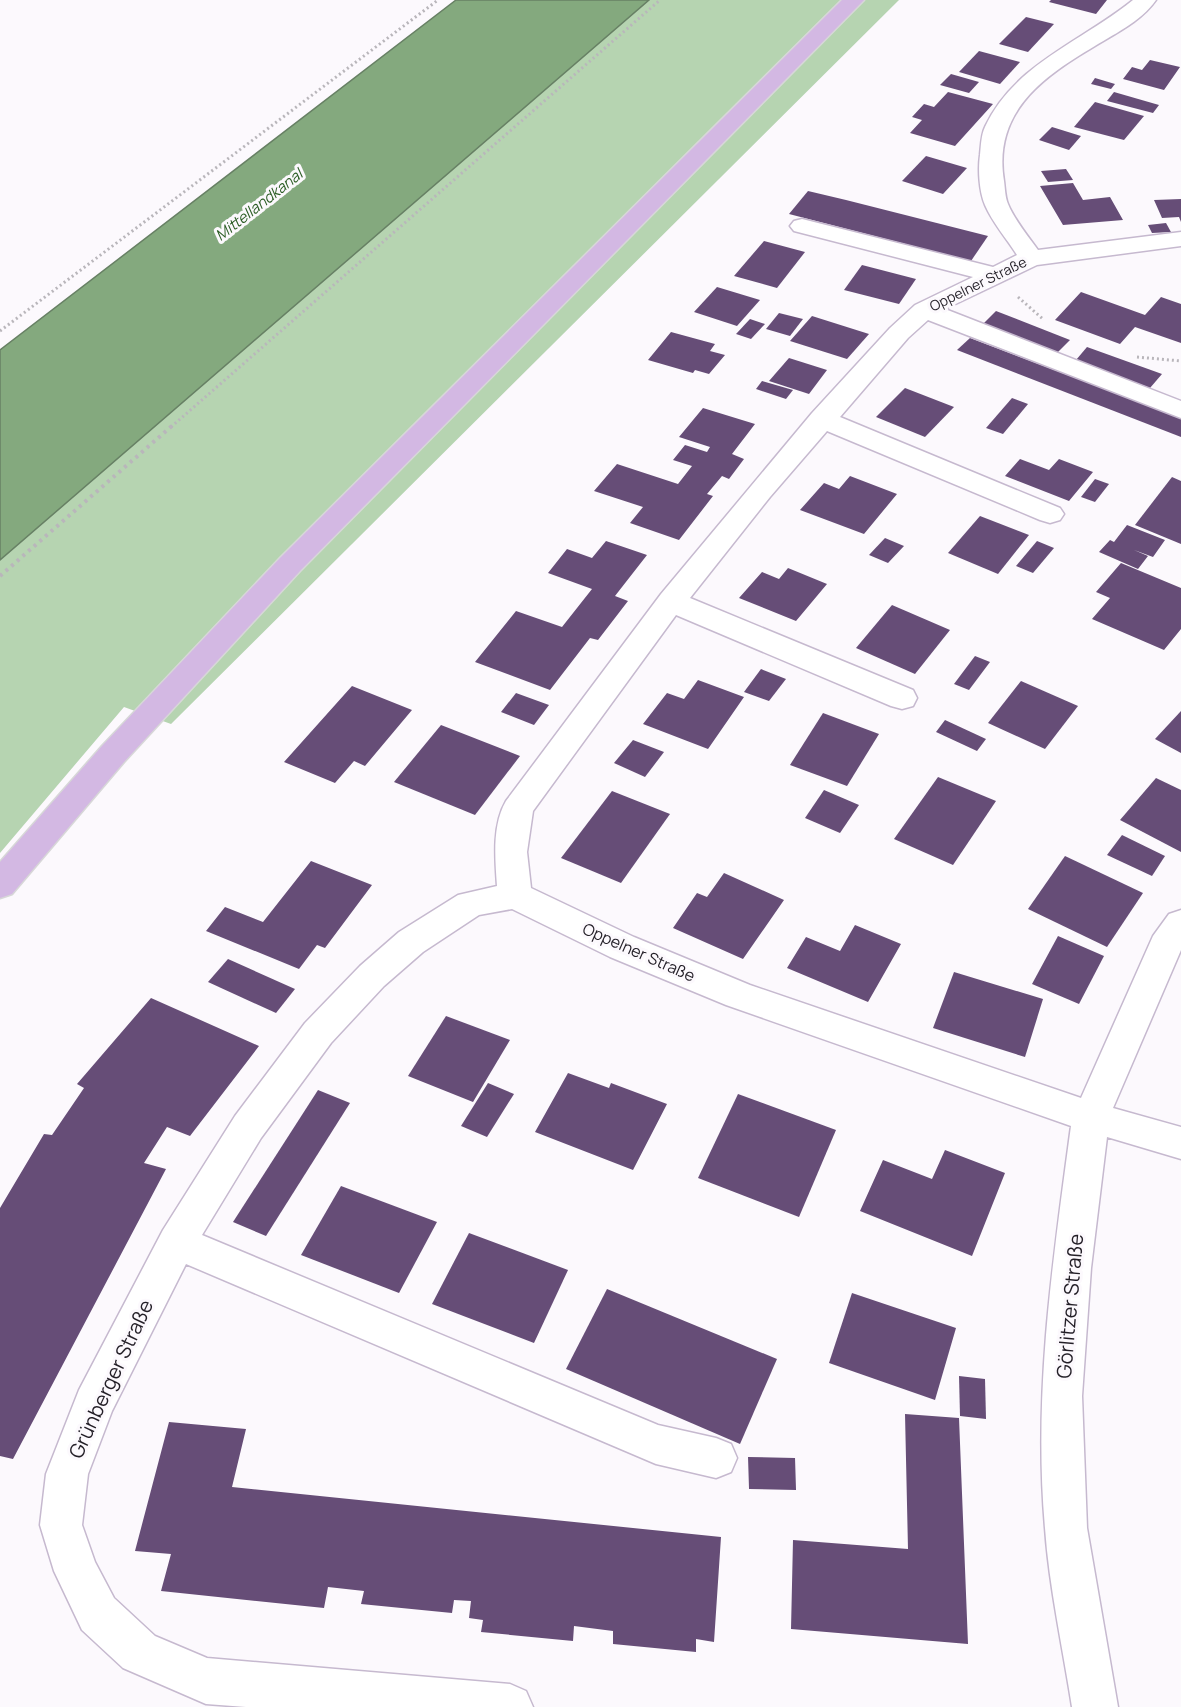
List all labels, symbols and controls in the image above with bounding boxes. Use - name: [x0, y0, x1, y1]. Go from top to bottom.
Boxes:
- water label: Mittellandkanal: [211, 162, 309, 245]
- street label: Oppelner Straße: [926, 252, 1029, 315]
- street label: Oppelner Straße: [579, 917, 699, 987]
- street label: Görlitzer Straße: [1050, 1233, 1089, 1379]
- street label: Grünberger Straße: [62, 1295, 159, 1462]

